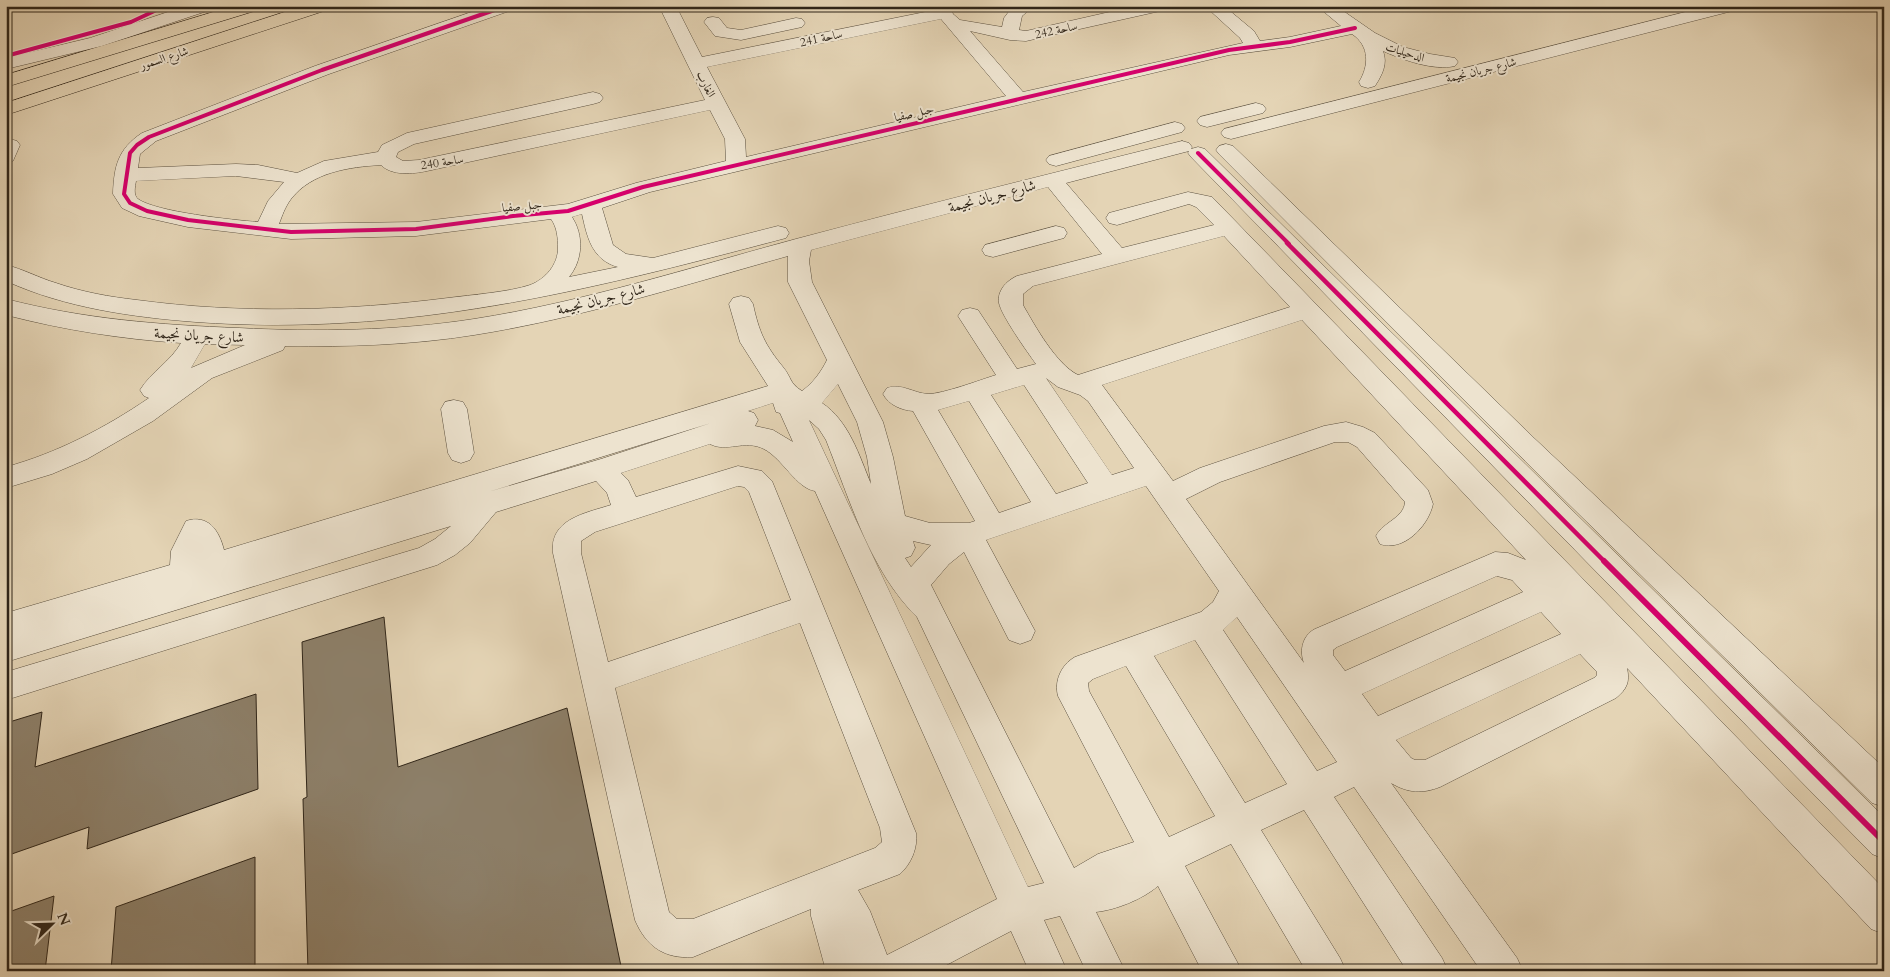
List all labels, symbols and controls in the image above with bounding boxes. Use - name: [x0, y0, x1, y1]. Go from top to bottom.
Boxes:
- street label: ساحة 242: [1033, 18, 1079, 42]
- street label: ساحة 241: [798, 26, 844, 50]
- street label: الدحيليات: [1383, 38, 1427, 66]
- street label: شارع السمور: [137, 43, 191, 77]
- street label: شارع جريان نجيمة: [1444, 53, 1519, 89]
- street label: الغارب: [693, 68, 720, 100]
- street label: جبل صفيا: [893, 101, 936, 126]
- street label: ساحة 240: [419, 151, 465, 173]
- street label: شارع جريان نجيمة: [946, 175, 1039, 220]
- street label: جبل صفيا: [501, 196, 543, 217]
- street label: شارع جريان نجيمة: [555, 278, 648, 322]
- street label: شارع جريان نجيمة: [153, 323, 244, 350]
- north arrow: [28, 900, 78, 950]
- text: N: [52, 910, 75, 928]

